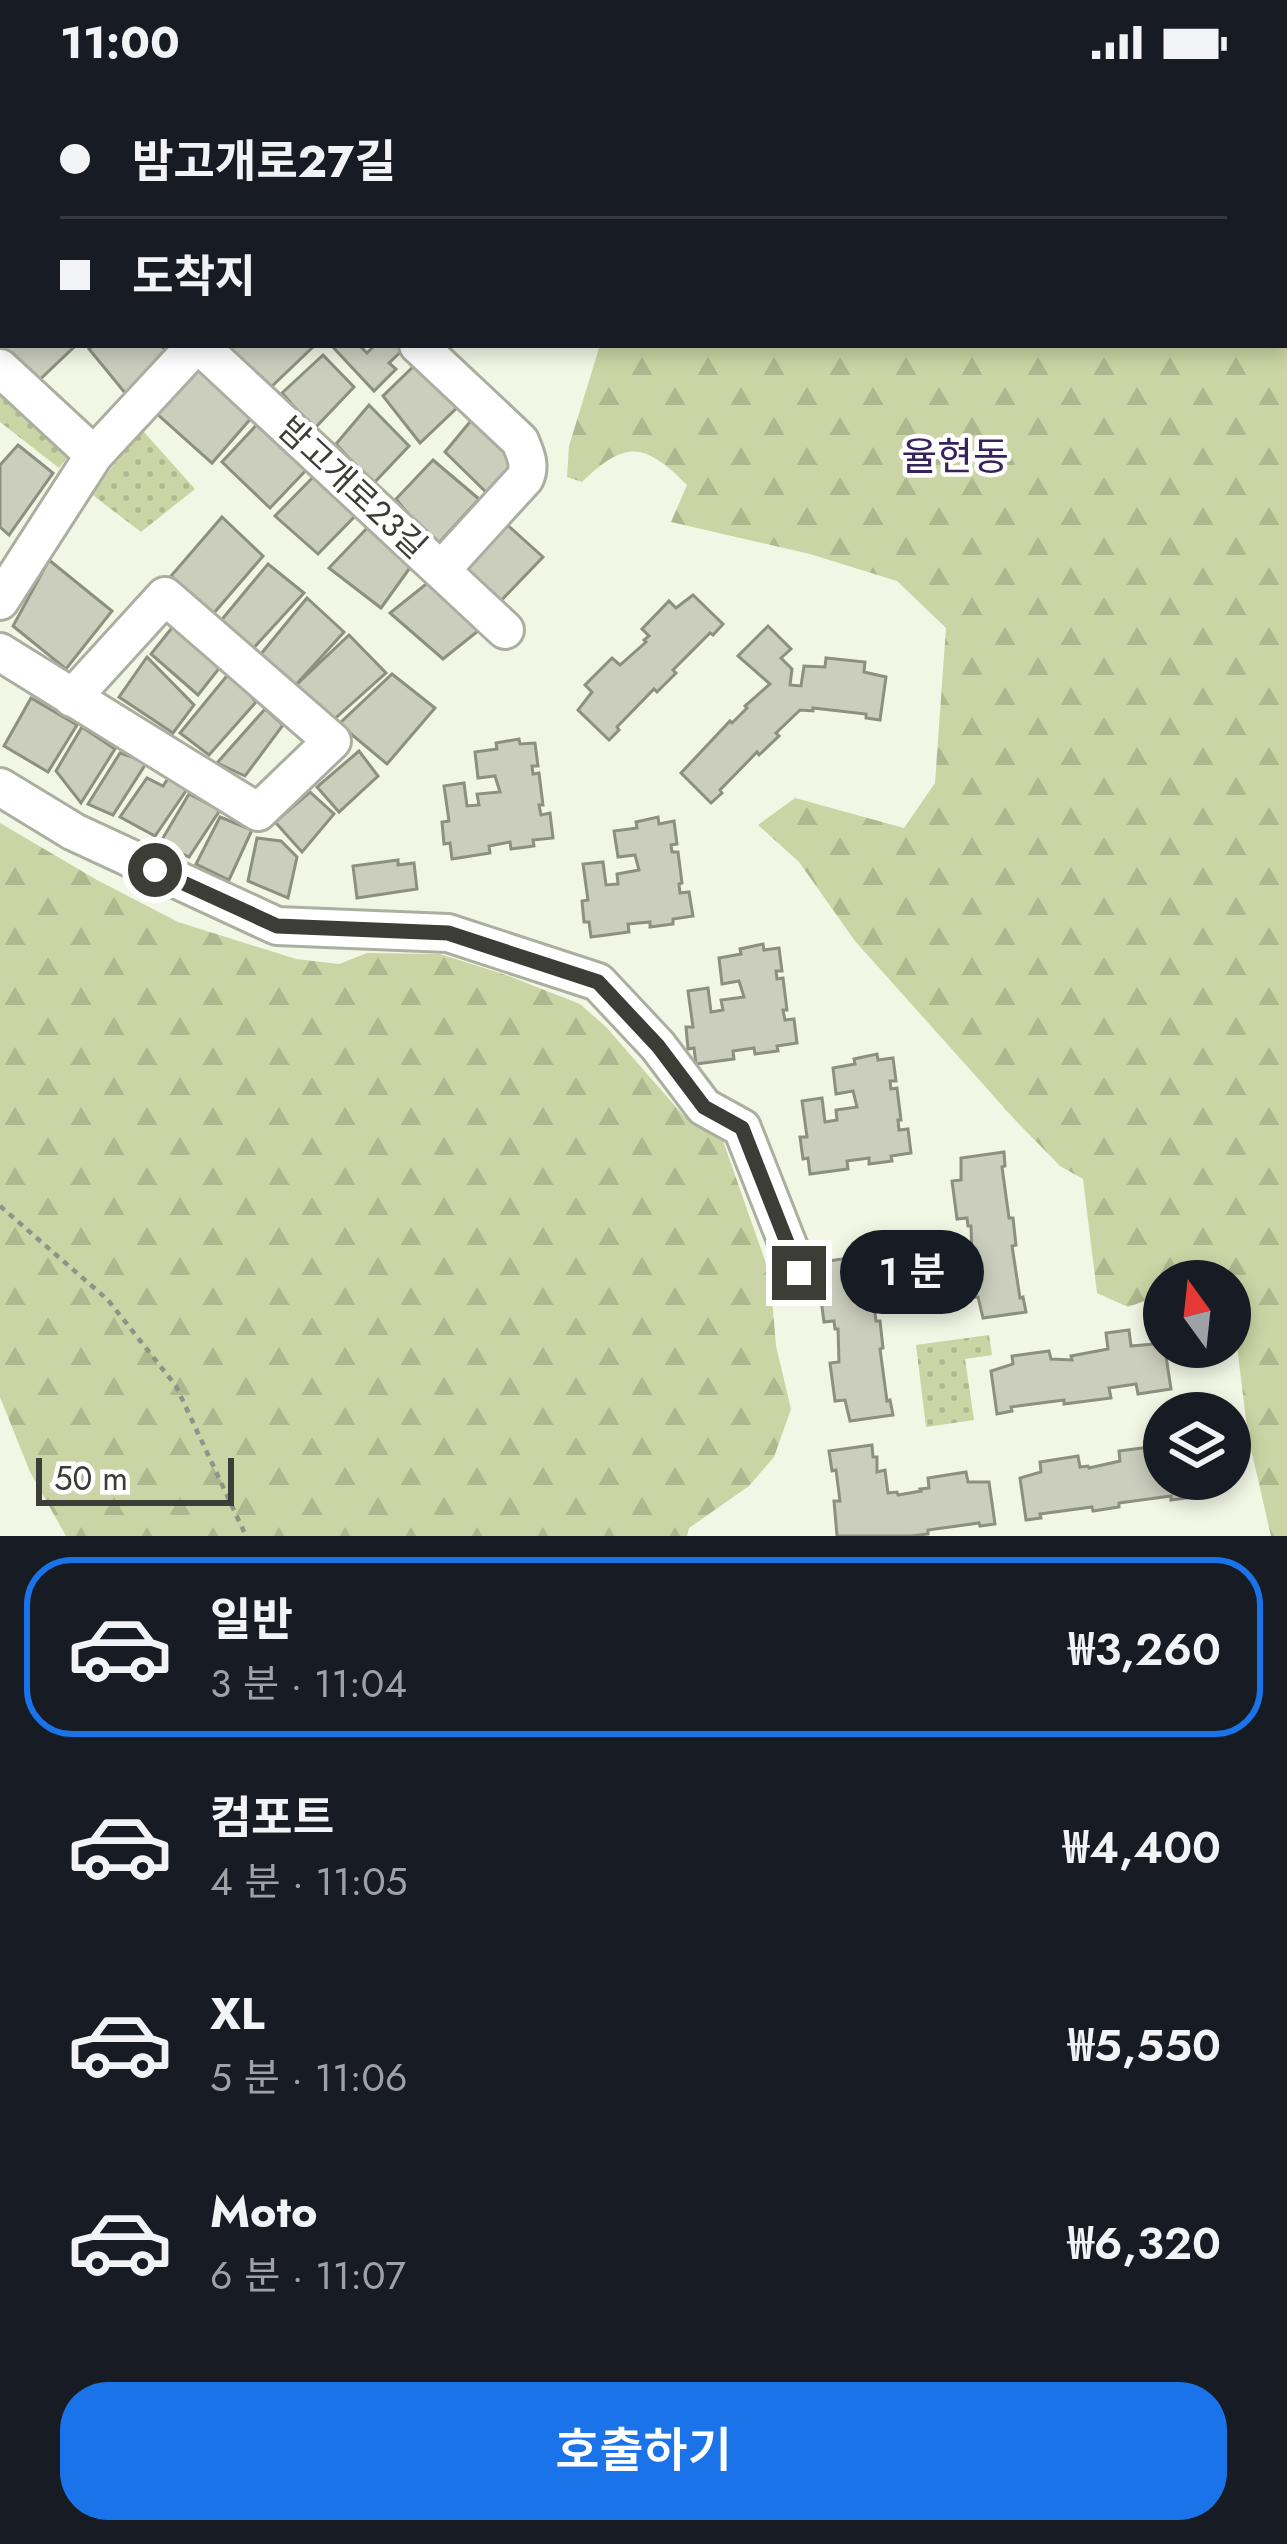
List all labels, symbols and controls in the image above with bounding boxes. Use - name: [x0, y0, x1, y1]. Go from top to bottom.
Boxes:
- text: 11:00: [60, 10, 180, 75]
- text: 밤고개로27길: [132, 129, 396, 194]
- text: 도착지: [132, 244, 256, 309]
- street label: 밤고개로23길: [268, 406, 438, 569]
- district label: 율현동: [901, 428, 1009, 485]
- route start: [128, 843, 182, 897]
- callout: 1 분: [841, 1231, 985, 1315]
- text: 1 분: [879, 1243, 945, 1300]
- route end: [772, 1246, 826, 1300]
- north arrow: [1143, 1260, 1251, 1368]
- map controls: [1143, 1260, 1251, 1500]
- button: layers: [1143, 1392, 1251, 1500]
- scale bar: [36, 1452, 234, 1505]
- text: 50 m: [54, 1455, 128, 1502]
- text: 일반: [210, 1587, 293, 1652]
- icon: car: [66, 1593, 174, 1701]
- text: ₩3,260: [1068, 1617, 1221, 1682]
- text: 3 분 · 11:04: [210, 1655, 407, 1712]
- text: 컴포트: [210, 1785, 334, 1850]
- icon: car: [66, 1791, 174, 1899]
- text: ₩4,400: [1063, 1815, 1221, 1880]
- text: 4 분 · 11:05: [210, 1853, 408, 1910]
- text: XL: [210, 1981, 265, 2046]
- icon: car: [66, 1989, 174, 2097]
- text: ₩5,550: [1068, 2013, 1221, 2078]
- text: 5 분 · 11:06: [210, 2049, 407, 2106]
- text: Moto: [210, 2179, 318, 2244]
- icon: car: [66, 2187, 174, 2295]
- text: ₩6,320: [1068, 2211, 1221, 2276]
- text: 6 분 · 11:07: [210, 2247, 406, 2304]
- button: 호출하기: [60, 2382, 1227, 2520]

